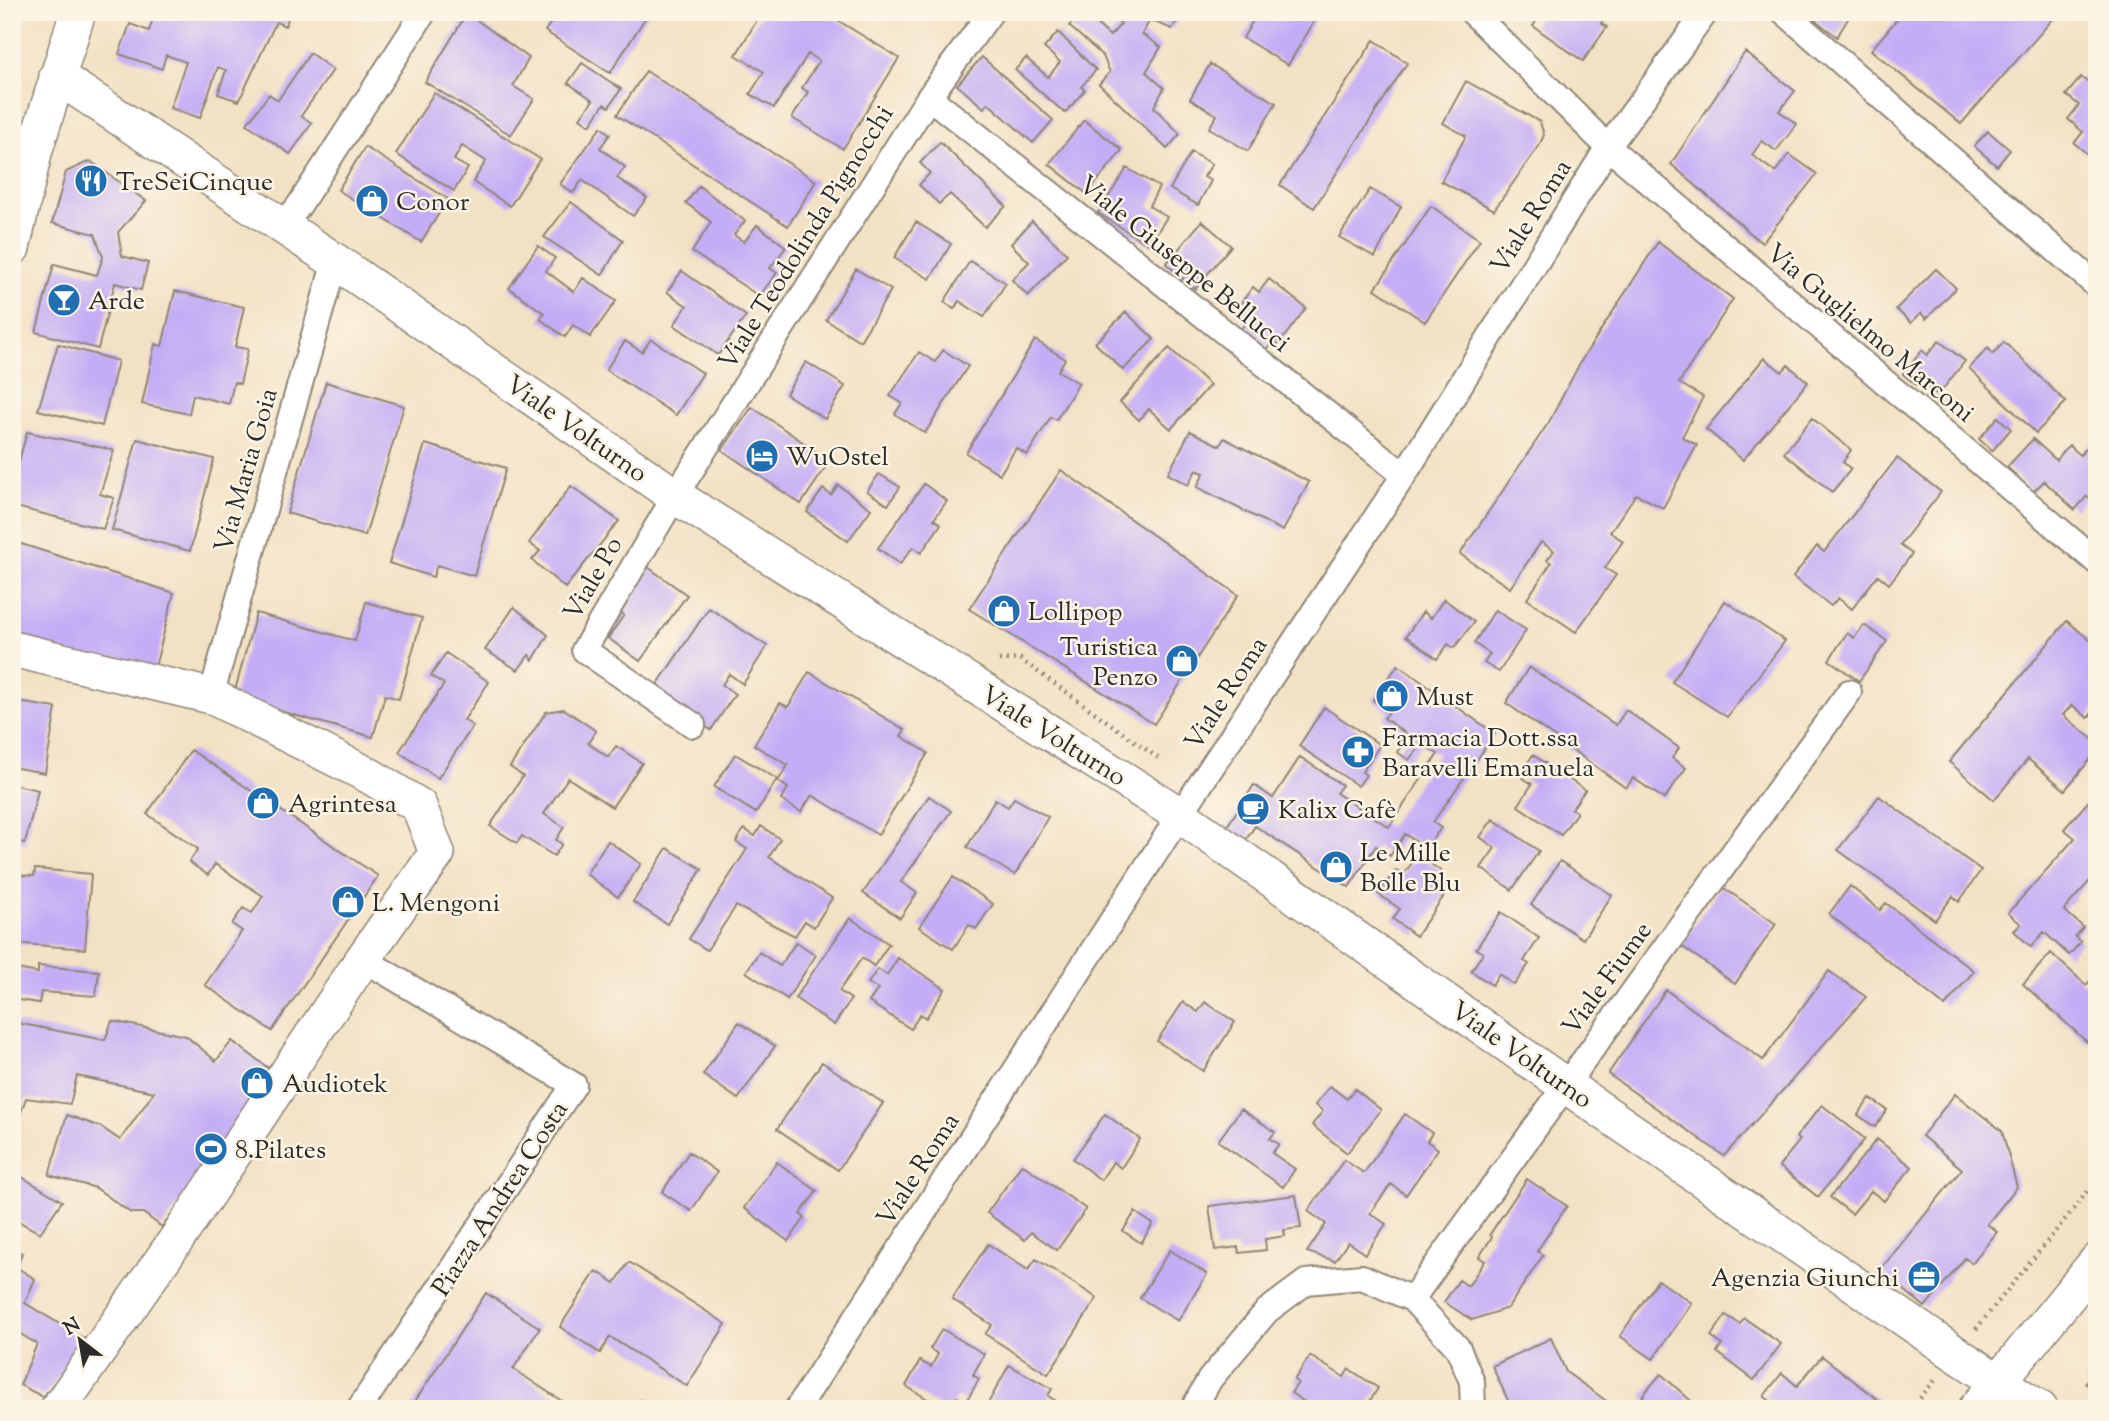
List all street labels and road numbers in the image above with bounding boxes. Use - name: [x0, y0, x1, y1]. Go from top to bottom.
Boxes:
- street label: Viale Teodolinda Pignocchi: [710, 99, 904, 378]
- street label: Viale Roma: [1482, 153, 1582, 282]
- street label: Viale Giuseppe Bellucci: [1069, 168, 1298, 362]
- street label: Via Guglielmo Marconi: [1757, 236, 1982, 432]
- street label: Viale Volturno: [497, 367, 654, 493]
- street label: Via Maria Goia: [206, 384, 289, 557]
- street label: Viale Po: [555, 530, 633, 628]
- street label: Viale Roma: [1176, 630, 1278, 759]
- street label: Viale Volturno: [973, 677, 1133, 797]
- street label: Viale Fiume: [1554, 915, 1662, 1044]
- street label: Viale Volturno: [1442, 993, 1599, 1119]
- street label: Piazza Andrea Costa: [424, 1094, 578, 1304]
- street label: Viale Roma: [868, 1106, 970, 1235]

